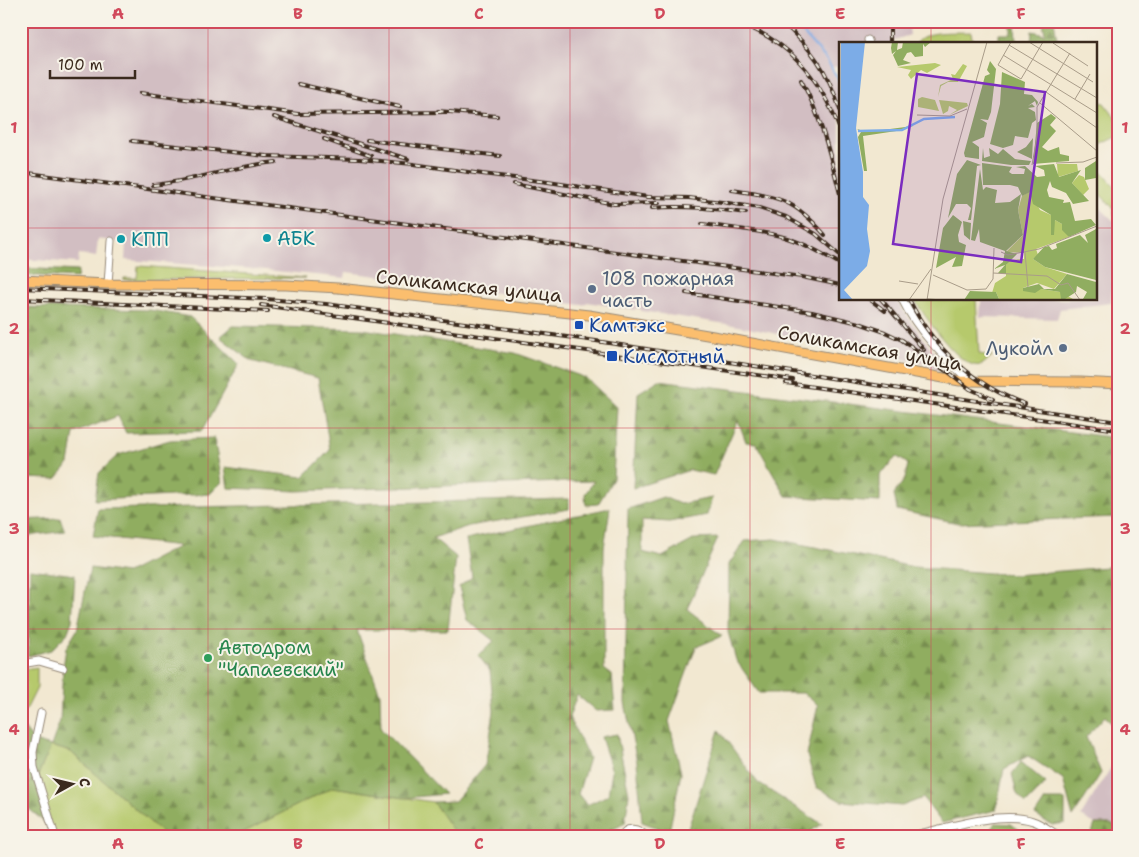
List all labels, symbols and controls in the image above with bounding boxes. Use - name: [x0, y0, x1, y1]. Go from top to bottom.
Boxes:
- text: A: [112, 3, 124, 24]
- text: B: [293, 3, 303, 24]
- text: C: [474, 3, 484, 24]
- text: D: [654, 3, 666, 24]
- text: E: [835, 3, 845, 24]
- text: F: [1016, 3, 1026, 24]
- inset map: [839, 42, 1096, 300]
- scale bar: [50, 48, 135, 80]
- text: 100 m: [58, 55, 103, 75]
- text: 1: [10, 117, 18, 138]
- text: 1: [1121, 117, 1129, 138]
- place label: АБК: [277, 226, 315, 251]
- place label: КПП: [131, 227, 169, 252]
- marker: АБК: [261, 232, 273, 244]
- marker: КПП: [115, 233, 127, 245]
- street label: Соликамская улица: [375, 264, 563, 308]
- place label: 108 пожарная часть: [602, 266, 734, 313]
- marker: 108 пожарная часть: [586, 283, 598, 295]
- place label: Камтэкс: [589, 313, 666, 338]
- text: 2: [8, 318, 20, 339]
- text: 2: [1119, 318, 1131, 339]
- marker: Камтэкс: [573, 319, 585, 331]
- street label: Соликамская улица: [776, 319, 964, 377]
- place label: Лукойл: [986, 336, 1053, 361]
- marker: Лукойл: [1057, 342, 1069, 354]
- place label: Кислотный: [623, 344, 725, 369]
- marker: Кислотный: [605, 349, 619, 363]
- text: 3: [8, 518, 20, 539]
- text: 3: [1119, 518, 1131, 539]
- place label: Автодром "Чапаевский": [218, 635, 344, 682]
- marker: Автодром "Чапаевский": [202, 652, 214, 664]
- text: 4: [8, 719, 20, 740]
- text: 4: [1119, 719, 1131, 740]
- north arrow: [48, 760, 98, 810]
- text: С: [75, 777, 94, 788]
- text: A: [112, 833, 124, 854]
- text: B: [293, 833, 303, 854]
- text: C: [474, 833, 484, 854]
- text: D: [654, 833, 666, 854]
- text: E: [835, 833, 845, 854]
- text: F: [1016, 833, 1026, 854]

